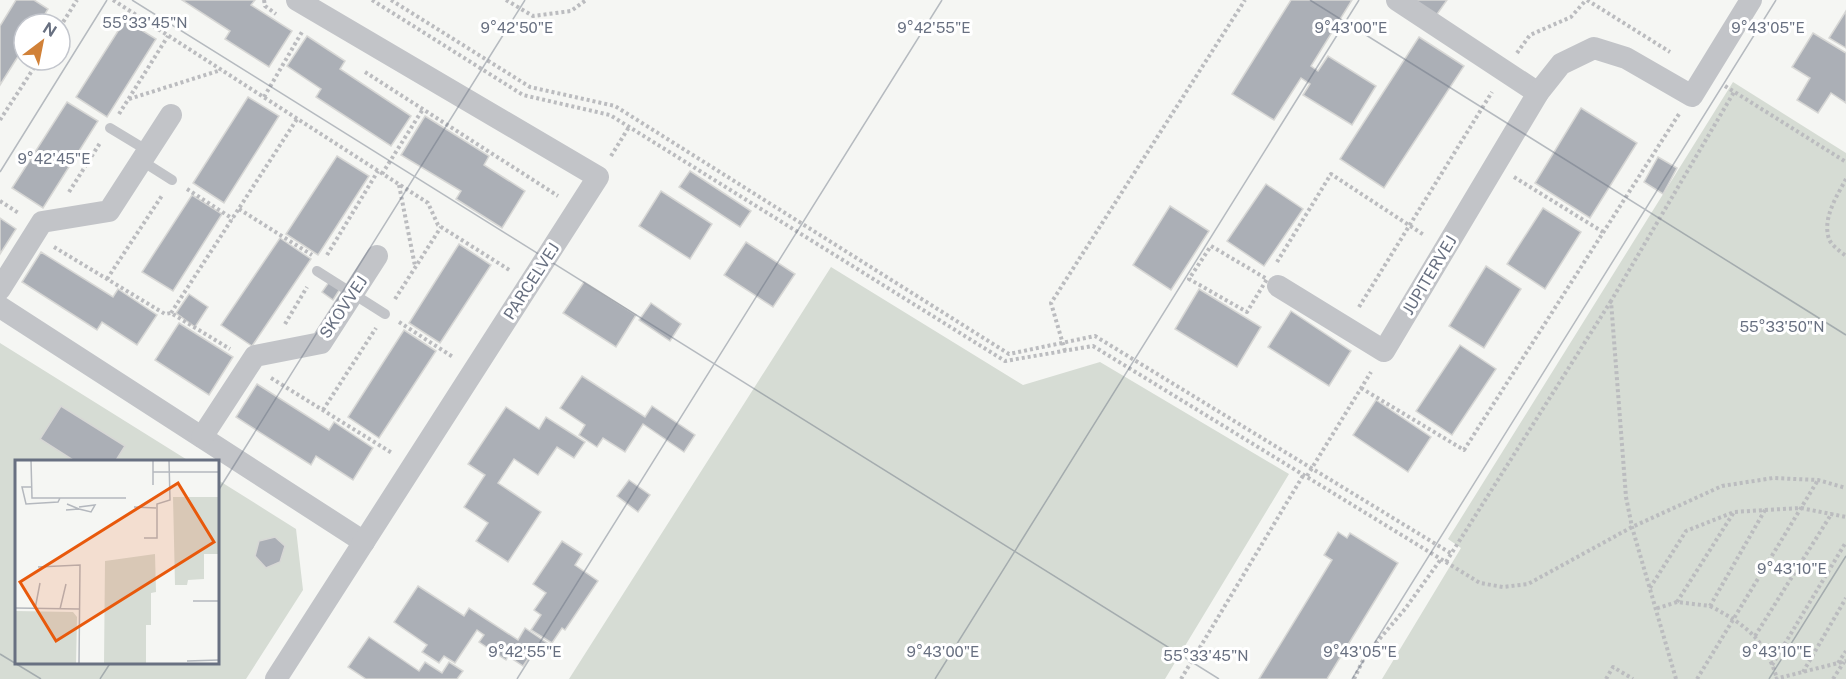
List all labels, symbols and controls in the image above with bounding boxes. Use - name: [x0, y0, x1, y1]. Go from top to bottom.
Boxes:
- north arrow: [12, 12, 72, 72]
- text: 55°33'45"N: [102, 14, 188, 31]
- text: N: [39, 18, 60, 41]
- text: 9°42'50"E: [481, 19, 553, 36]
- text: 9°42'55"E: [897, 19, 971, 36]
- text: 9°43'00"E: [1315, 19, 1387, 36]
- text: 9°43'05"E: [1731, 19, 1805, 36]
- text: 9°42'45"E: [18, 150, 91, 167]
- street label: JUPITERVEJ: [1398, 232, 1461, 318]
- street label: PARCELVEJ: [500, 239, 563, 323]
- street label: SKOVVEJ: [316, 272, 371, 342]
- text: 55°33'50"N: [1739, 318, 1825, 335]
- inset map: [15, 460, 219, 664]
- text: 9°43'10"E: [1757, 560, 1827, 577]
- text: 9°42'55"E: [488, 643, 562, 660]
- text: 9°43'00"E: [907, 643, 979, 660]
- text: 9°43'05"E: [1323, 643, 1397, 660]
- text: 9°43'10"E: [1742, 643, 1812, 660]
- text: 55°33'45"N: [1163, 647, 1249, 664]

